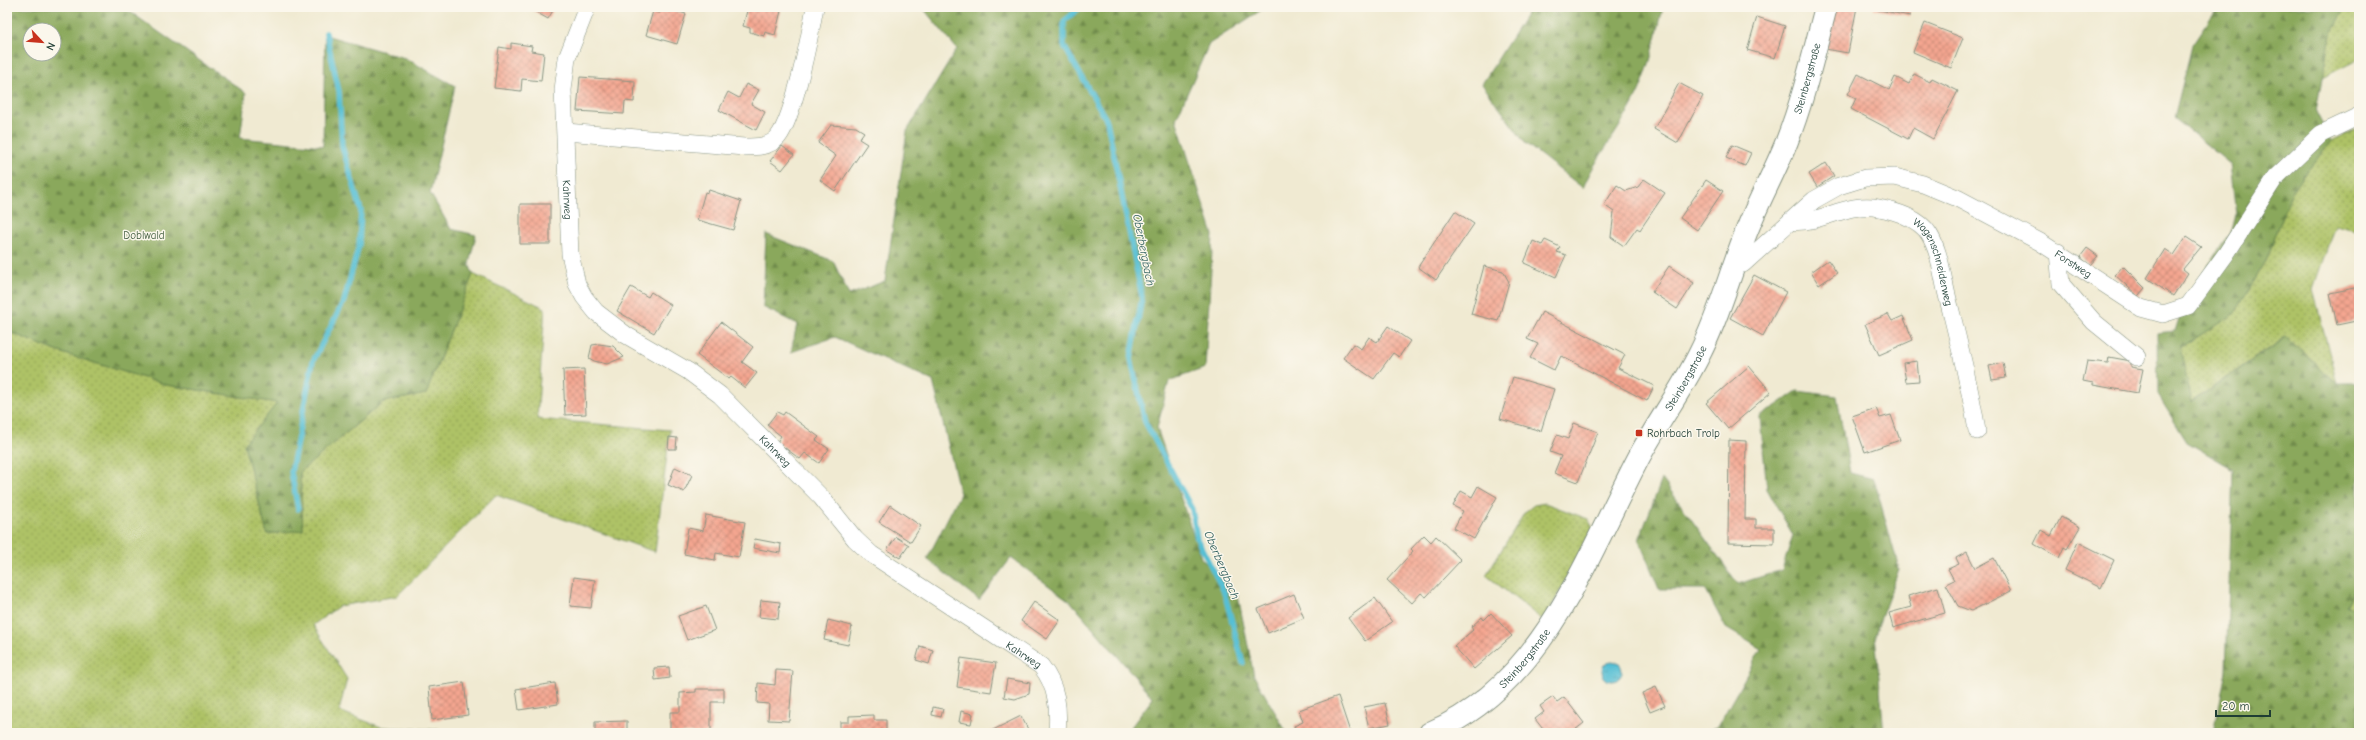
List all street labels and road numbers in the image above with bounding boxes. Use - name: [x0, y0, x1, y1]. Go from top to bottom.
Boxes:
- street label: Steinbergstraße: [1791, 41, 1823, 116]
- street label: Kahrweg: [560, 180, 575, 220]
- street label: Wagenschneiderweg: [1911, 215, 1956, 307]
- street label: Forstweg: [2053, 247, 2094, 281]
- street label: Steinbergstraße: [1662, 343, 1710, 413]
- street label: Kahrweg: [757, 432, 794, 470]
- street label: Steinbergstraße: [1496, 626, 1553, 691]
- street label: Kahrweg: [1004, 638, 1044, 671]

